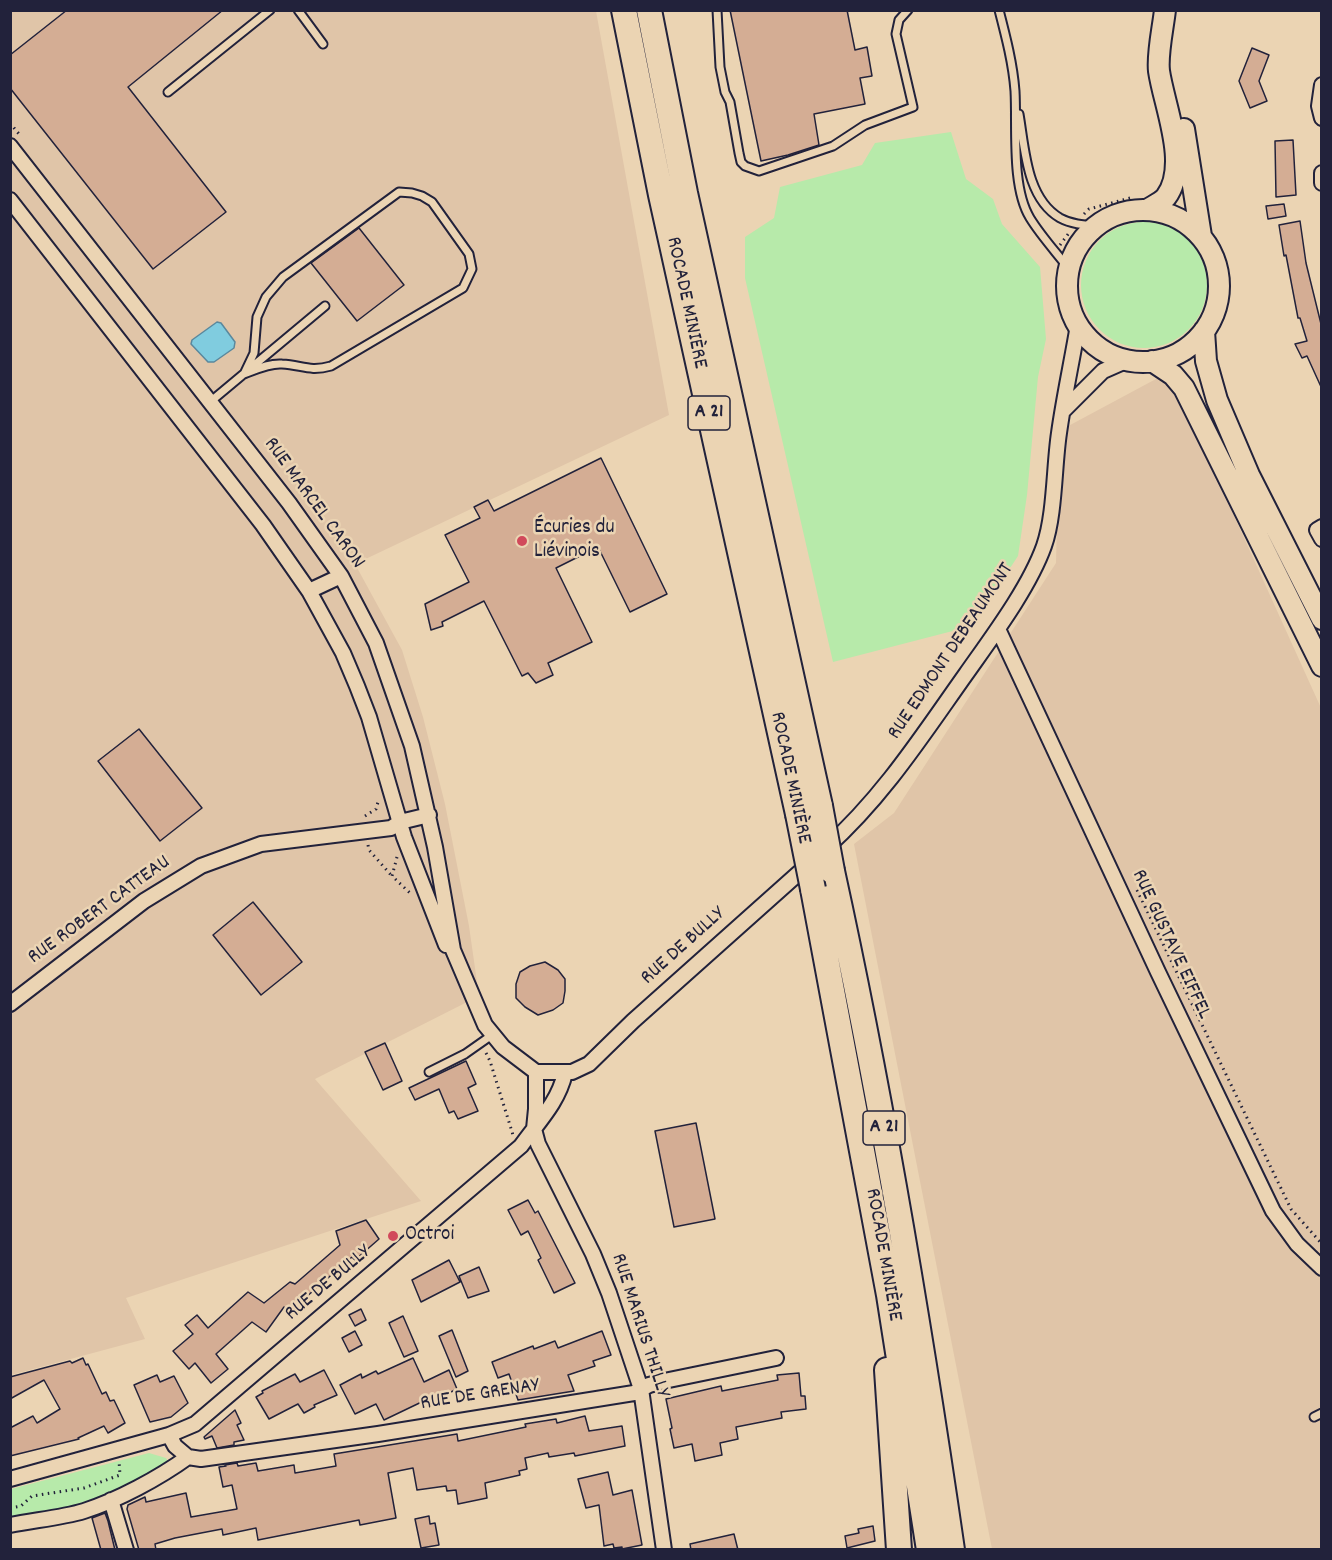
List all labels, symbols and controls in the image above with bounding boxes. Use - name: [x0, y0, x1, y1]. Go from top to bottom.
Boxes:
- street label: ROCADE MINIÈRE: [659, 235, 711, 371]
- road number: A 21: [688, 396, 730, 430]
- street label: RUE MARCEL CARON: [257, 433, 369, 575]
- place label: Écuries du Liévinois: [534, 516, 614, 566]
- marker: Écuries du Liévinois: [515, 534, 529, 548]
- street label: RUE EDMONT DEBEAUMONT: [884, 559, 1020, 745]
- street label: ROCADE MINIÈRE: [763, 710, 815, 846]
- street label: RUE ROBERT CATTEAU: [24, 851, 176, 971]
- street label: RUE GUSTAVE EIFFEL: [1124, 866, 1216, 1024]
- street label: RUE DE BULLY: [637, 903, 731, 991]
- road number: A 21: [863, 1111, 905, 1145]
- street label: ROCADE MINIÈRE: [858, 1187, 906, 1323]
- place label: Octroi: [405, 1223, 454, 1249]
- marker: Octroi: [386, 1229, 400, 1243]
- street label: RUE DE BULLY: [281, 1241, 377, 1327]
- street label: RUE MARIUS THILLY: [604, 1251, 674, 1401]
- street label: RUE DE GRENAY: [419, 1374, 541, 1418]

